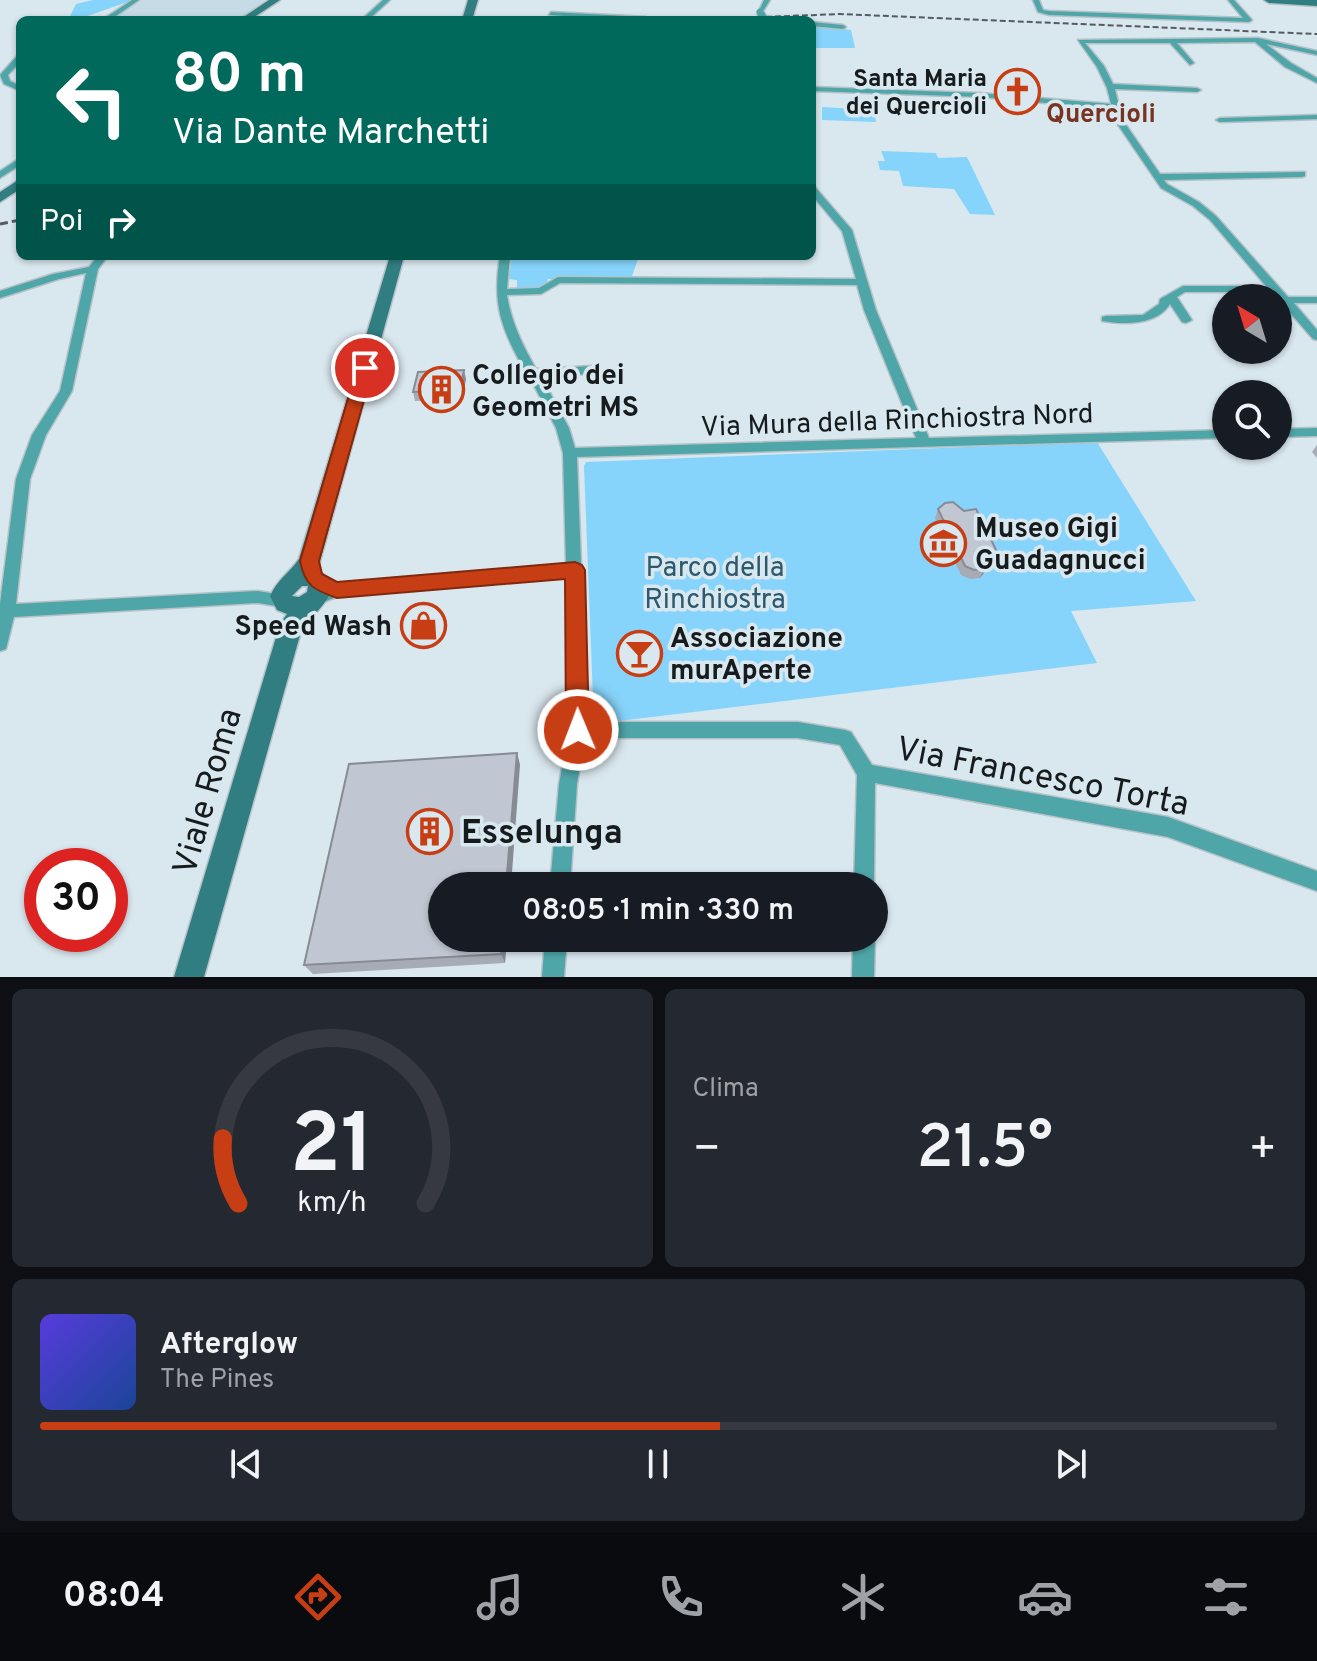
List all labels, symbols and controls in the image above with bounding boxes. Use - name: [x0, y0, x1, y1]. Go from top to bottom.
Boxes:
- text: 80 m: [172, 42, 306, 112]
- icon: left: [40, 48, 144, 152]
- place label: Santa Maria dei Quercioli: [846, 65, 987, 123]
- church icon: Santa Maria dei Quercioli: [994, 68, 1042, 116]
- district label: Quercioli: [1046, 99, 1156, 132]
- text: Via Dante Marchetti: [172, 111, 489, 157]
- icon: right: [99, 200, 143, 244]
- text: Poi: [40, 204, 83, 241]
- north arrow: [1212, 284, 1292, 364]
- map controls: [1212, 284, 1292, 460]
- pin: [331, 334, 399, 402]
- icon: arrive: [343, 346, 387, 390]
- place label: Collegio dei Geometri MS: [472, 359, 639, 427]
- building icon: Collegio dei Geometri MS: [417, 366, 465, 414]
- button: search: [1212, 380, 1292, 460]
- street label: Via Mura della Rinchiostra Nord: [700, 397, 1094, 447]
- place label: Museo Gigi Guadagnucci: [975, 512, 1146, 580]
- museum icon: Museo Gigi Guadagnucci: [920, 519, 968, 567]
- park label: Parco della Rinchiostra: [644, 551, 786, 619]
- shop icon: Speed Wash: [399, 601, 447, 649]
- place label: Speed Wash: [235, 610, 392, 646]
- place label: Associazione murAperte: [670, 622, 843, 690]
- bar icon: Associazione murAperte: [615, 629, 663, 677]
- position arrow: [536, 688, 620, 772]
- street label: Viale Roma: [165, 704, 254, 880]
- street label: Via Francesco Torta: [892, 729, 1192, 828]
- building icon: Esselunga: [406, 807, 454, 855]
- place label: Esselunga: [461, 813, 623, 856]
- speed limit sign: 30: [24, 848, 128, 952]
- text: 08:05 · 1 min · 330 m: [522, 893, 794, 930]
- text: Clima: [693, 1073, 759, 1106]
- text: 21: [290, 1097, 374, 1202]
- text: 21.5°: [917, 1113, 1053, 1189]
- text: −: [693, 1123, 721, 1179]
- text: +: [1249, 1123, 1277, 1179]
- text: km/h: [298, 1186, 367, 1222]
- text: Afterglow: [160, 1327, 298, 1364]
- text: The Pines: [160, 1364, 274, 1397]
- icon: previous: [224, 1442, 268, 1486]
- icon: pause: [636, 1442, 680, 1486]
- icon: next: [1049, 1442, 1093, 1486]
- icon: directions: [290, 1569, 346, 1625]
- icon: music: [472, 1569, 528, 1625]
- icon: phone: [653, 1569, 709, 1625]
- icon: climate: [835, 1569, 891, 1625]
- icon: car: [1017, 1569, 1073, 1625]
- icon: filters: [1198, 1569, 1254, 1625]
- text: 08:04: [63, 1574, 165, 1620]

